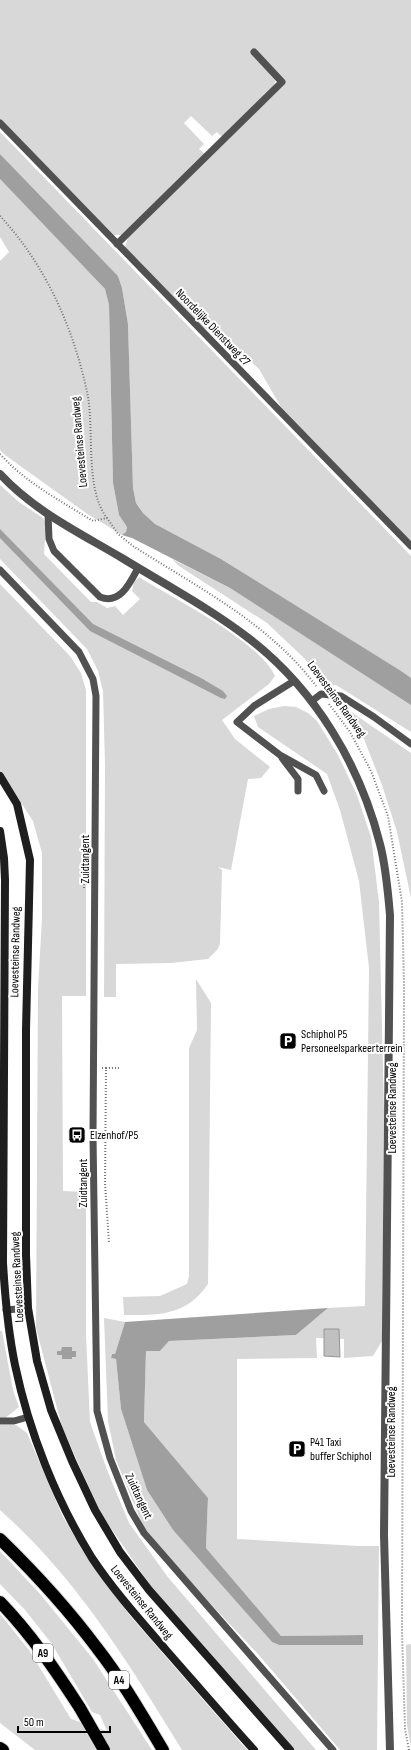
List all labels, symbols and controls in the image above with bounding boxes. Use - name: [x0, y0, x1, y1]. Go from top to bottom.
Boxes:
- street label: Noordelijke Dienstweg 27: [172, 286, 253, 369]
- street label: Loevesteinse Randweg: [68, 396, 91, 488]
- street label: Loevesteinse Randweg: [304, 658, 370, 741]
- street label: Zuidtangent: [78, 834, 93, 883]
- street label: Loevesteinse Randweg: [7, 906, 24, 998]
- place label: Schiphol P5 Personeelsparkeerterrein: [301, 1027, 403, 1056]
- parking icon: Schiphol P5 Personeelsparkeerterrein: [278, 1031, 298, 1051]
- street label: Loevesteinse Randweg: [385, 1062, 400, 1153]
- bus stop icon: Elzenhof/P5: [67, 1125, 87, 1145]
- place label: Elzenhof/P5: [90, 1128, 138, 1143]
- street label: Zuidtangent: [76, 1158, 91, 1207]
- street label: Loevesteinse Randweg: [8, 1231, 27, 1323]
- street label: Loevesteinse Randweg: [384, 1386, 399, 1477]
- place label: P41 Taxi buffer Schiphol: [310, 1435, 371, 1464]
- parking icon: P41 Taxi buffer Schiphol: [287, 1439, 307, 1459]
- street label: Zuidtangent: [121, 1471, 156, 1522]
- street label: Loevesteinse Randweg: [107, 1562, 176, 1643]
- road number: A9: [33, 1644, 53, 1662]
- road number: A4: [109, 1671, 129, 1689]
- scale bar: [18, 1708, 110, 1734]
- text: 50 m: [24, 1715, 44, 1730]

